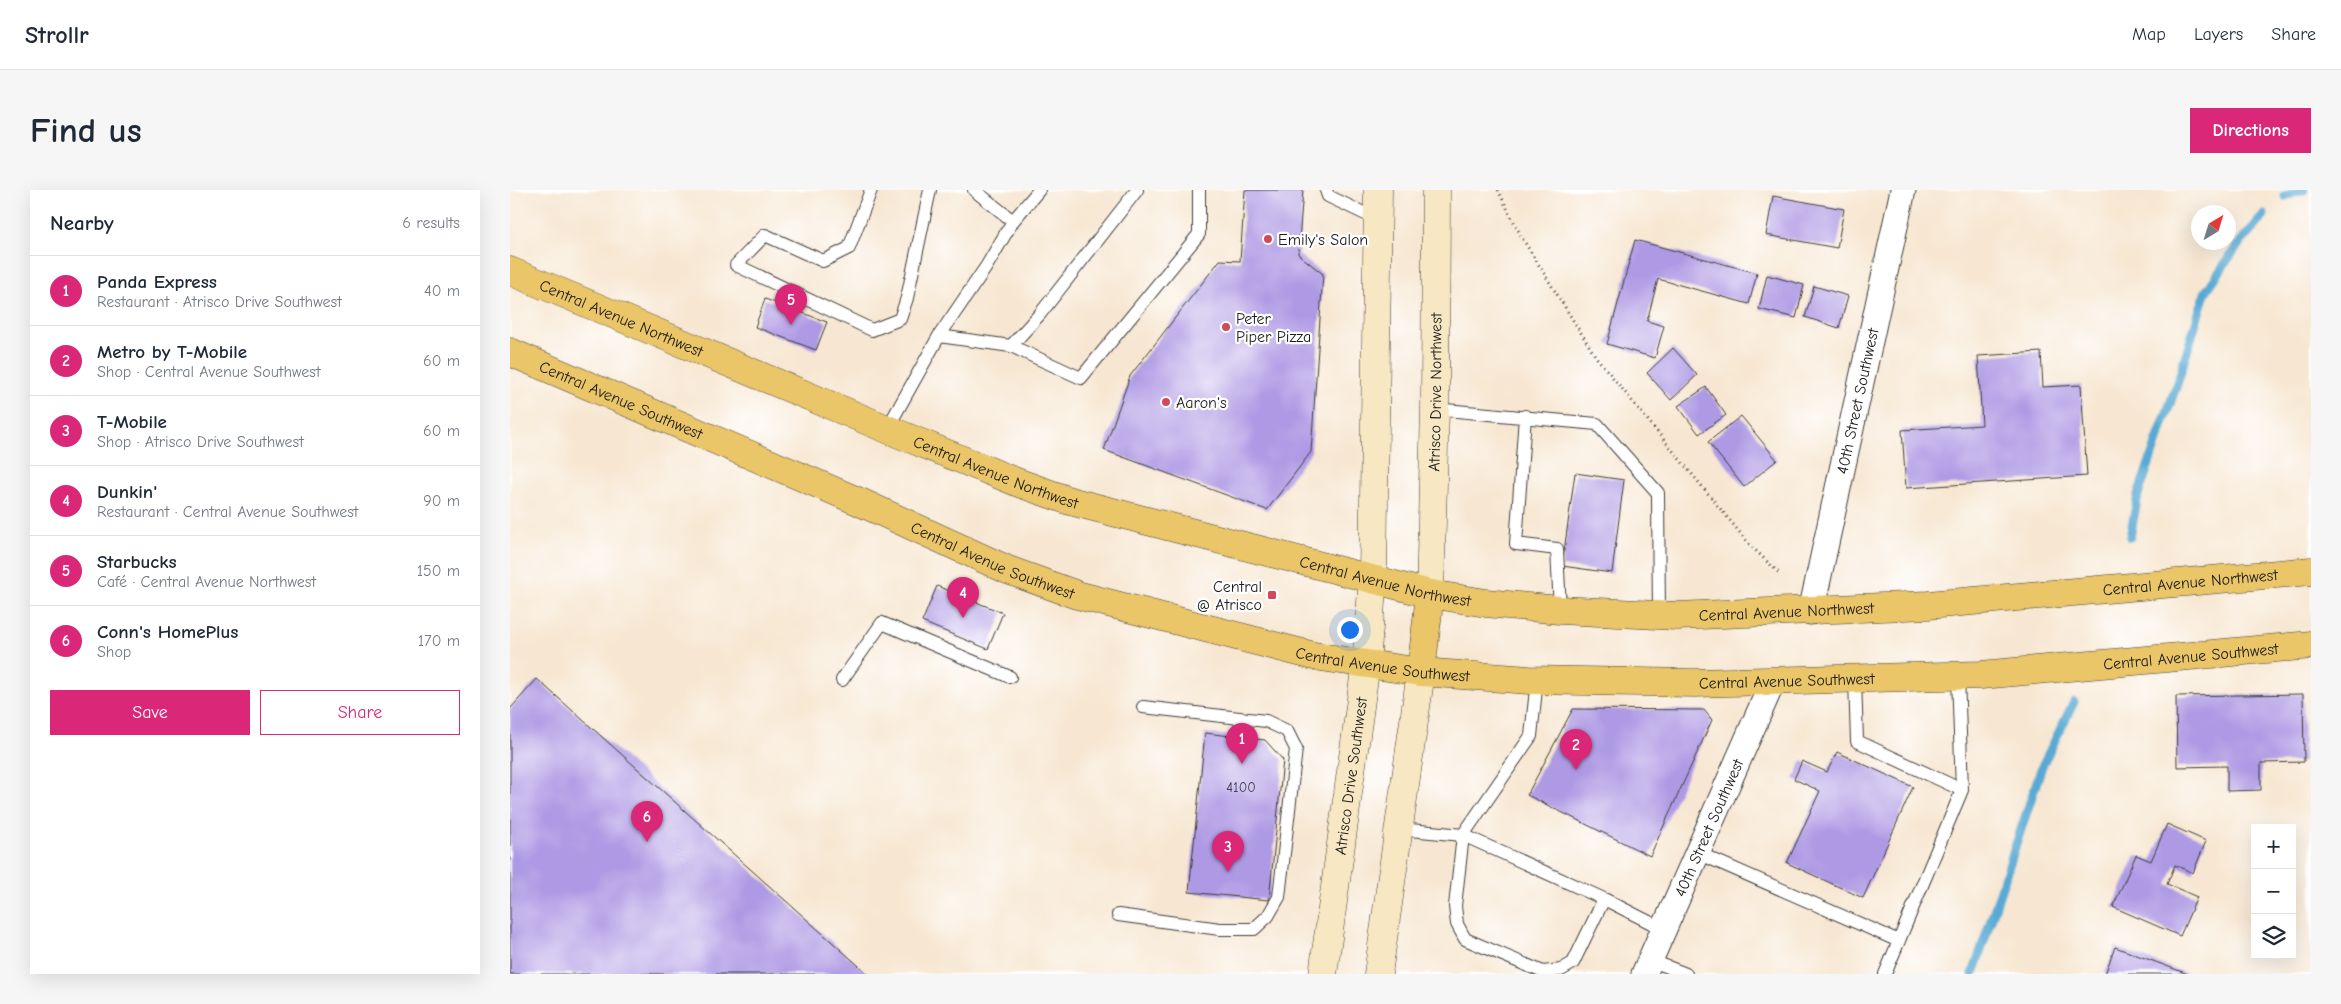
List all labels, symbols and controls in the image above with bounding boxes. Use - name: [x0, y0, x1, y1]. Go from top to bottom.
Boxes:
- text: Strollr: [25, 21, 89, 49]
- text: Map: [2132, 24, 2166, 45]
- text: Layers: [2194, 24, 2243, 45]
- text: Share: [2271, 24, 2316, 45]
- button: Directions: [2190, 108, 2311, 153]
- text: Find us: [30, 110, 142, 151]
- north arrow: [2191, 205, 2236, 250]
- text: Nearby: [50, 211, 114, 235]
- text: 6 results: [402, 214, 460, 232]
- place label: Emily's Salon: [1278, 231, 1368, 249]
- marker: Emily's Salon: [1262, 233, 1274, 245]
- text: Panda Express: [97, 271, 217, 293]
- street label: Central Avenue Northwest: [537, 276, 706, 361]
- text: 1: [63, 282, 69, 300]
- text: 40 m: [424, 282, 460, 300]
- pin: 5: [775, 284, 807, 325]
- text: Restaurant · Atrisco Drive Southwest: [97, 293, 342, 311]
- place label: Peter Piper Pizza: [1236, 310, 1311, 346]
- street label: Atrisco Drive Northwest: [1425, 312, 1445, 472]
- marker: Peter Piper Pizza: [1220, 321, 1232, 333]
- street label: 40th Street Southwest: [1833, 326, 1883, 476]
- text: Metro by T-Mobile: [97, 341, 247, 363]
- text: 2: [62, 352, 70, 370]
- text: 60 m: [423, 352, 460, 370]
- street label: Central Avenue Southwest: [536, 358, 706, 444]
- text: Shop · Central Avenue Southwest: [97, 363, 321, 381]
- place label: Aaron's: [1176, 394, 1227, 412]
- marker: Aaron's: [1160, 396, 1172, 408]
- text: T-Mobile: [97, 411, 167, 433]
- text: 3: [62, 422, 70, 440]
- text: 60 m: [423, 422, 460, 440]
- text: Shop · Atrisco Drive Southwest: [97, 433, 304, 451]
- street label: Central Avenue Northwest: [910, 433, 1081, 513]
- text: Dunkin': [97, 481, 157, 503]
- text: 4: [62, 492, 70, 510]
- text: 90 m: [423, 492, 460, 510]
- text: Restaurant · Central Avenue Southwest: [97, 503, 358, 521]
- street label: Central Avenue Southwest: [908, 519, 1077, 603]
- text: Starbucks: [97, 551, 177, 573]
- street label: Central Avenue Northwest: [1298, 553, 1473, 611]
- text: 5: [62, 562, 70, 580]
- text: 150 m: [417, 562, 460, 580]
- street label: Central Avenue Northwest: [2102, 566, 2279, 599]
- text: Café · Central Avenue Northwest: [97, 573, 316, 591]
- pin: 4: [947, 577, 979, 618]
- place label: Central @ Atrisco: [1197, 578, 1262, 614]
- marker: Central @ Atrisco: [1266, 589, 1278, 601]
- street label: Central Avenue Northwest: [1698, 599, 1875, 625]
- your location: [1337, 617, 1363, 643]
- text: Conn's HomePlus: [97, 621, 238, 643]
- text: 6: [62, 632, 70, 650]
- text: 170 m: [418, 632, 460, 650]
- street label: Central Avenue Southwest: [2102, 640, 2280, 674]
- text: Shop: [97, 643, 131, 661]
- street label: Central Avenue Southwest: [1293, 644, 1471, 686]
- street label: Central Avenue Southwest: [1699, 670, 1875, 693]
- button: Save: [50, 690, 250, 735]
- button: Share: [260, 690, 460, 735]
- street label: Atrisco Drive Southwest: [1332, 696, 1371, 856]
- pin: 1: [1226, 723, 1258, 764]
- pin: 2: [1560, 729, 1592, 770]
- street label: 40th Street Southwest: [1671, 756, 1748, 900]
- house number: 4100: [1226, 779, 1256, 796]
- pin: 6: [631, 801, 663, 842]
- map controls: [2251, 824, 2296, 959]
- button: +: [2251, 824, 2296, 869]
- pin: 3: [1212, 831, 1244, 872]
- button: −: [2251, 869, 2296, 914]
- button: layers: [2251, 914, 2296, 959]

